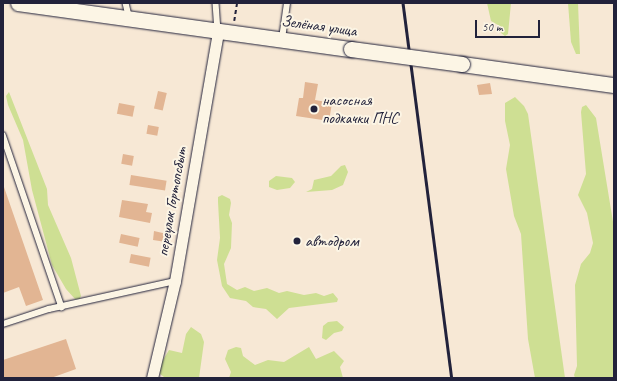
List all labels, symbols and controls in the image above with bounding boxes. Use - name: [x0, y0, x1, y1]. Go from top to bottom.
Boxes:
- street label: Зелёная улица: [279, 11, 359, 41]
- scale bar: [477, 12, 542, 38]
- text: 50 m: [482, 19, 502, 35]
- place label: насосная подкачки ПНС: [322, 90, 398, 128]
- marker: насосная подкачки ПНС: [309, 104, 319, 114]
- street label: переулок Гортопсбыт: [153, 146, 191, 258]
- place label: автодром: [305, 231, 359, 251]
- marker: автодром: [292, 236, 302, 246]

